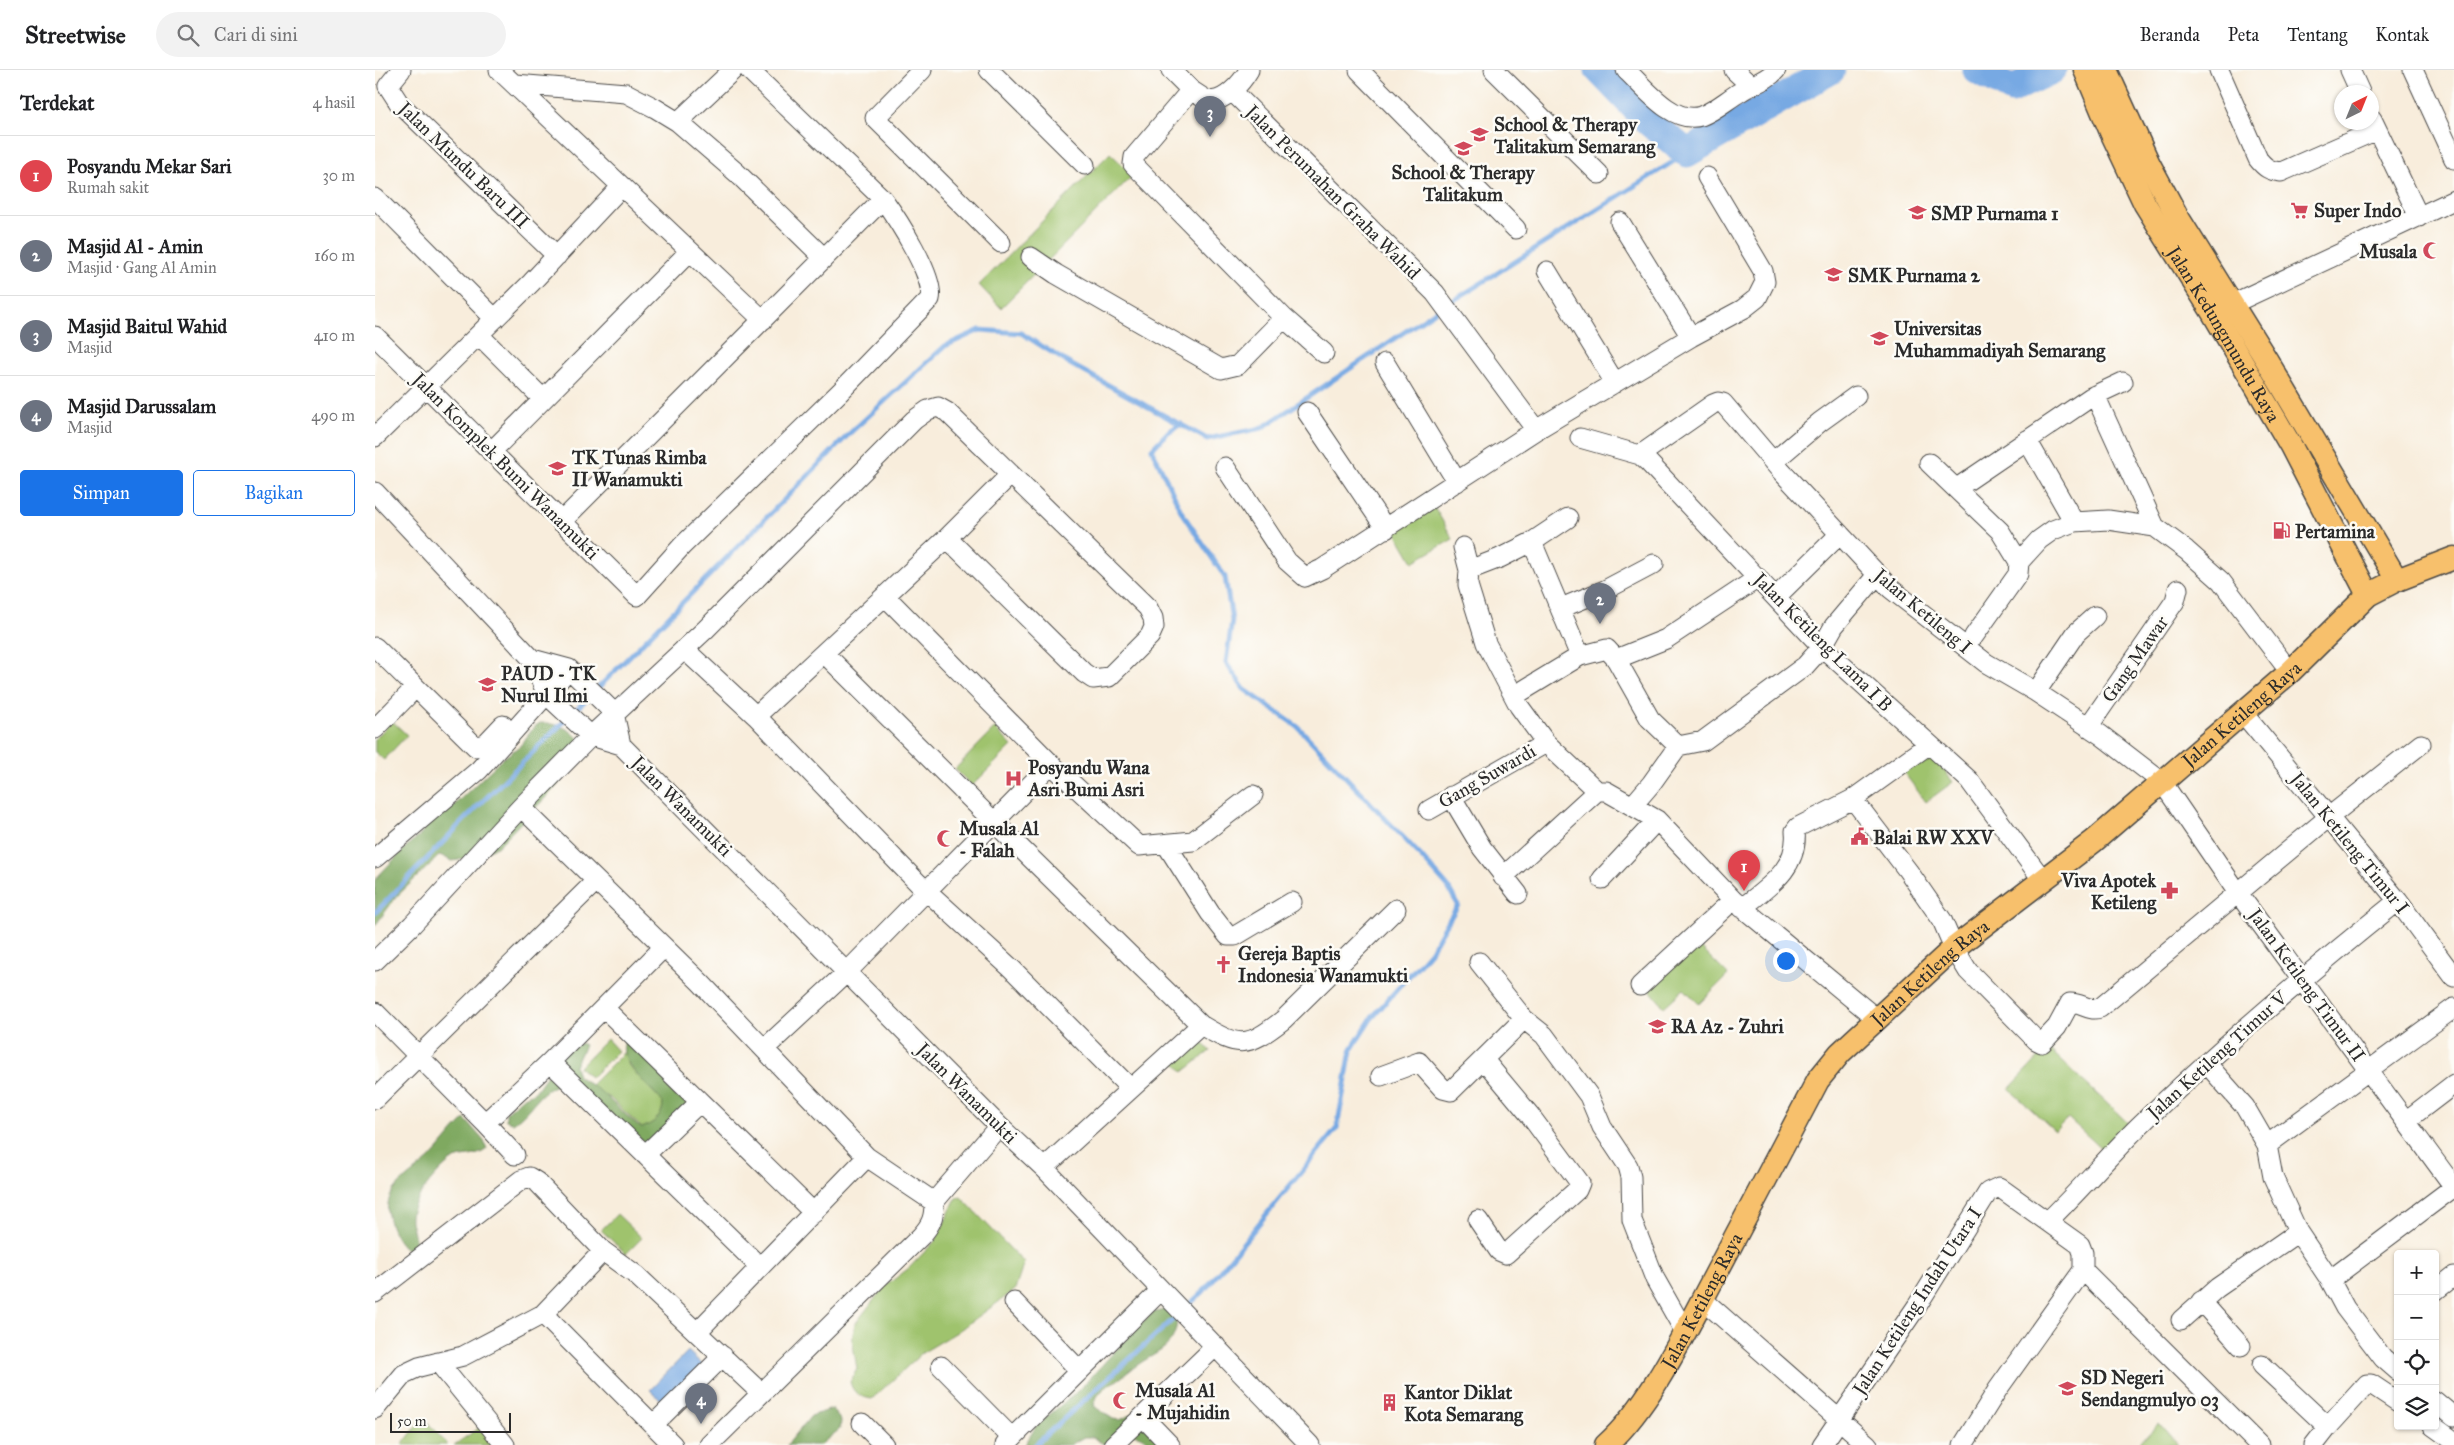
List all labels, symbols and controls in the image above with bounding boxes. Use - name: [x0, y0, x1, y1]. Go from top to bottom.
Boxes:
- search box: [156, 12, 506, 57]
- text: Streetwise: [25, 20, 126, 50]
- icon: search: [174, 21, 202, 49]
- text: Cari di sini: [214, 23, 298, 46]
- text: Beranda: [2140, 24, 2200, 46]
- text: Peta: [2228, 24, 2259, 46]
- text: Tentang: [2287, 24, 2347, 46]
- text: Kontak: [2375, 24, 2429, 46]
- north arrow: [2334, 85, 2379, 130]
- text: Terdekat: [20, 90, 94, 116]
- text: 4 hasil: [312, 93, 355, 112]
- street label: Jalan Mundu Baru III: [392, 95, 534, 234]
- pin: 3: [1194, 96, 1226, 137]
- street label: Jalan Perumahan Graha Wahid: [1239, 98, 1425, 285]
- place label: School & Therapy Talitakum Semarang: [1493, 113, 1656, 159]
- school or university icon: School & Therapy Talitakum Semarang: [1470, 125, 1490, 145]
- school or university icon: School & Therapy Talitakum: [1453, 139, 1473, 159]
- text: Posyandu Mekar Sari: [67, 155, 232, 178]
- place label: School & Therapy Talitakum: [1391, 161, 1536, 206]
- text: 1: [33, 166, 39, 185]
- text: 30 m: [322, 166, 355, 185]
- text: Rumah sakit: [67, 178, 149, 197]
- place label: Super Indo: [2314, 199, 2402, 223]
- supermarket icon: Super Indo: [2290, 200, 2310, 220]
- place label: SMP Purnama 1: [1931, 202, 2059, 225]
- school or university icon: SMP Purnama 1: [1907, 203, 1927, 223]
- text: Masjid Al - Amin: [67, 235, 203, 258]
- street label: Jalan Kedungmundu Raya: [2161, 240, 2286, 427]
- place label: Musala: [2359, 240, 2418, 263]
- mosque icon: Musala: [2421, 241, 2441, 261]
- text: 2: [32, 246, 40, 265]
- text: 160 m: [314, 246, 355, 265]
- text: Masjid · Gang Al Amin: [67, 258, 217, 277]
- place label: SMK Purnama 2: [1848, 264, 1981, 287]
- school or university icon: SMK Purnama 2: [1824, 265, 1844, 285]
- text: Masjid Baitul Wahid: [67, 315, 227, 338]
- place label: Universitas Muhammadiyah Semarang: [1894, 317, 2106, 363]
- text: 3: [33, 326, 39, 345]
- text: 410 m: [314, 326, 355, 345]
- school or university icon: Universitas Muhammadiyah Semarang: [1870, 329, 1890, 349]
- text: Masjid: [67, 338, 112, 357]
- street label: Jalan Komplek Bumi Wanamukti: [406, 366, 604, 565]
- text: Masjid Darussalam: [67, 395, 216, 418]
- text: 4: [32, 406, 40, 425]
- text: 490 m: [311, 406, 355, 425]
- text: Masjid: [67, 418, 112, 437]
- place label: TK Tunas Rimba II Wanamukti: [571, 446, 707, 491]
- school or university icon: TK Tunas Rimba II Wanamukti: [548, 458, 568, 478]
- button: Simpan: [20, 470, 183, 516]
- button: Bagikan: [193, 470, 355, 516]
- place label: Pertamina: [2295, 520, 2376, 543]
- fuel station icon: Pertamina: [2271, 521, 2291, 541]
- street label: Jalan Ketileng I: [1867, 562, 1976, 659]
- street label: Jalan Ketileng Lama I B: [1747, 566, 1897, 717]
- pin: 2: [1584, 583, 1616, 624]
- street label: Gang Mawar: [2097, 611, 2174, 707]
- street label: Jalan Ketileng Raya: [2175, 656, 2306, 774]
- place label: PAUD - TK Nurul Ilmi: [501, 662, 597, 707]
- school or university icon: PAUD - TK Nurul Ilmi: [477, 674, 497, 694]
- street label: Gang Suwardi: [1434, 739, 1540, 814]
- street label: Jalan Wanamukti: [625, 749, 737, 862]
- place label: Posyandu Wana Asri Bumi Asri: [1026, 756, 1150, 801]
- street label: Jalan Ketileng Timur I: [2284, 766, 2414, 919]
- hospital icon: Posyandu Wana Asri Bumi Asri: [1004, 768, 1024, 788]
- place label: Musala Al - Falah: [959, 817, 1040, 862]
- place label: Balai RW XXV: [1873, 826, 1995, 849]
- public building icon: Balai RW XXV: [1849, 827, 1869, 847]
- mosque icon: Musala Al - Falah: [935, 829, 955, 849]
- pin: 1: [1728, 850, 1760, 891]
- place label: Viva Apotek Ketileng: [2060, 869, 2157, 915]
- pharmacy icon: Viva Apotek Ketileng: [2160, 881, 2180, 901]
- street label: Jalan Ketileng Timur II: [2242, 902, 2370, 1067]
- street label: Jalan Ketileng Raya: [1864, 913, 1994, 1033]
- place label: Gereja Baptis Indonesia Wanamukti: [1238, 942, 1409, 987]
- your location: [1773, 948, 1799, 974]
- church icon: Gereja Baptis Indonesia Wanamukti: [1214, 954, 1234, 974]
- street label: Jalan Ketileng Timur V: [2141, 985, 2293, 1126]
- place label: RA Az - Zuhri: [1671, 1015, 1784, 1038]
- school or university icon: RA Az - Zuhri: [1647, 1016, 1667, 1036]
- street label: Jalan Wanamukti: [910, 1036, 1022, 1149]
- street label: Jalan Ketileng Indah Utara I: [1846, 1203, 1987, 1402]
- street label: Jalan Ketileng Raya: [1655, 1228, 1747, 1375]
- map controls: [2394, 1250, 2439, 1430]
- button: +: [2394, 1250, 2439, 1295]
- button: −: [2394, 1295, 2439, 1340]
- button: locate: [2394, 1340, 2439, 1385]
- place label: SD Negeri Sendangmulyo 03: [2081, 1366, 2219, 1412]
- school or university icon: SD Negeri Sendangmulyo 03: [2057, 1378, 2077, 1398]
- place label: Musala Al - Mujahidin: [1135, 1379, 1231, 1425]
- place label: Kantor Diklat Kota Semarang: [1404, 1381, 1524, 1427]
- pin: 4: [685, 1383, 717, 1424]
- button: layers: [2394, 1385, 2439, 1430]
- mosque icon: Musala Al - Mujahidin: [1111, 1391, 1131, 1411]
- building icon: Kantor Diklat Kota Semarang: [1380, 1393, 1400, 1413]
- scale bar: [390, 1410, 511, 1433]
- text: 50 m: [397, 1413, 426, 1430]

